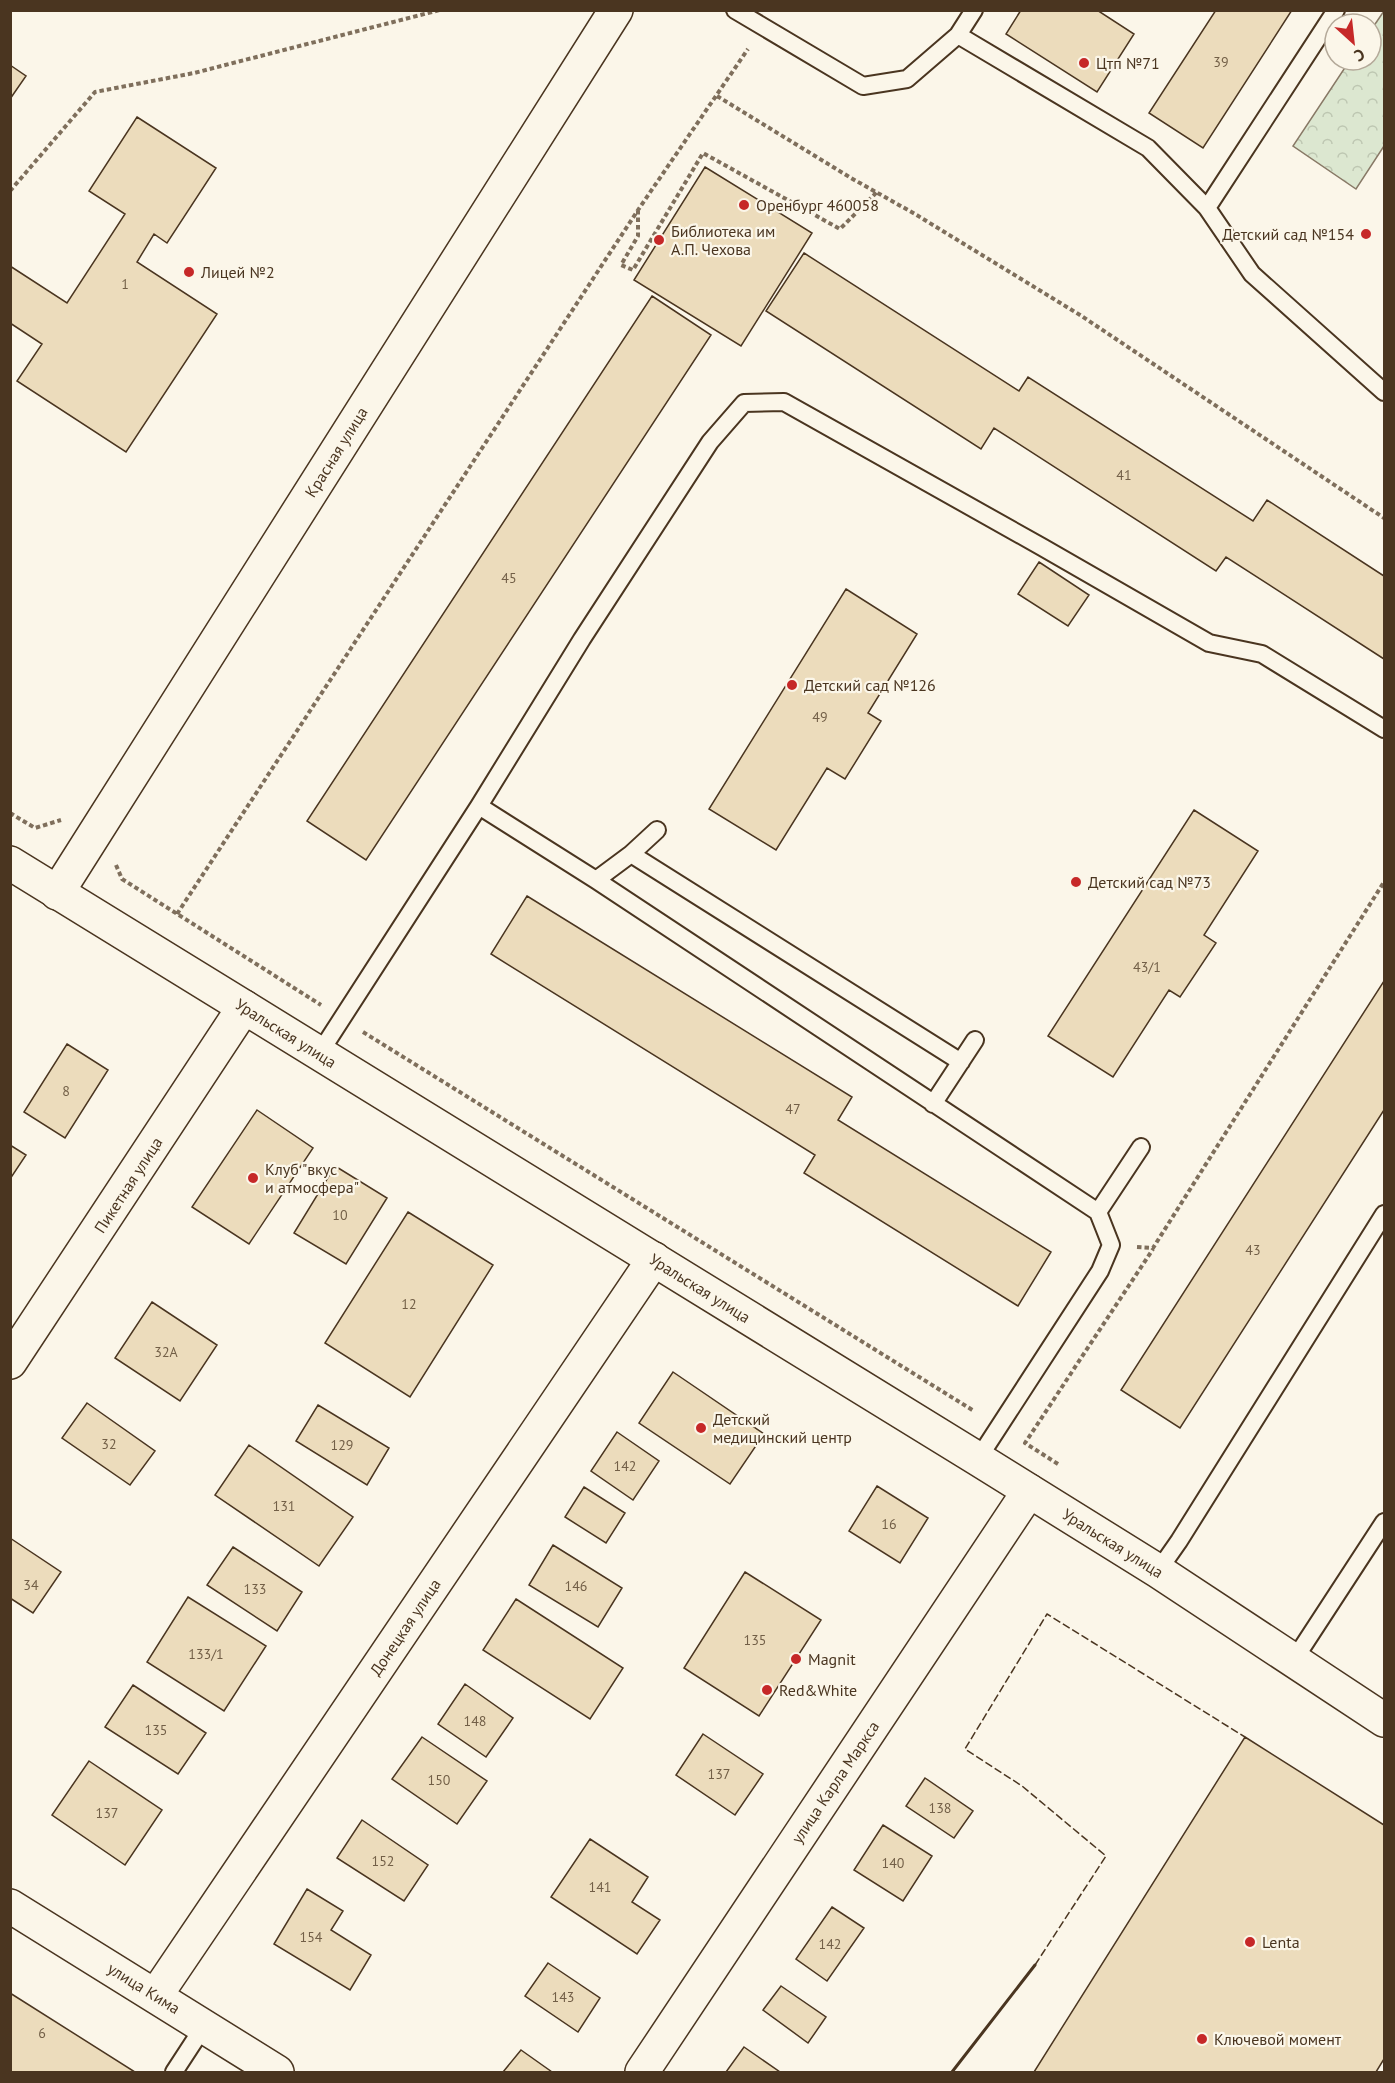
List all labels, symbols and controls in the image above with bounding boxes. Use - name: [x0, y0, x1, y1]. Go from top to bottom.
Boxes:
- north arrow: [1323, 12, 1383, 72]
- text: С: [1351, 44, 1368, 66]
- place label: Цтп №71: [1096, 53, 1160, 73]
- house number: 39: [1213, 53, 1229, 71]
- marker: Цтп №71: [1077, 56, 1091, 70]
- place label: Оренбург 460058: [756, 195, 879, 215]
- marker: Оренбург 460058: [737, 198, 751, 212]
- place label: Библиотека им А.П. Чехова: [671, 221, 775, 259]
- place label: Детский сад №154: [1222, 224, 1354, 244]
- marker: Детский сад №154: [1359, 227, 1373, 241]
- marker: Библиотека им А.П. Чехова: [652, 233, 666, 247]
- place label: Лицей №2: [200, 262, 275, 282]
- marker: Лицей №2: [182, 265, 196, 279]
- house number: 1: [121, 275, 129, 293]
- street label: Красная улица: [300, 403, 372, 501]
- house number: 41: [1116, 466, 1132, 484]
- house number: 45: [501, 569, 517, 587]
- place label: Детский сад №126: [804, 675, 936, 695]
- marker: Детский сад №126: [785, 678, 799, 692]
- house number: 49: [812, 708, 828, 726]
- place label: Детский сад №73: [1088, 872, 1211, 892]
- marker: Детский сад №73: [1069, 875, 1083, 889]
- house number: 43/1: [1133, 958, 1161, 976]
- street label: Уральская улица: [232, 994, 340, 1072]
- house number: 8: [62, 1082, 70, 1100]
- house number: 47: [785, 1100, 801, 1118]
- street label: Пикетная улица: [90, 1133, 166, 1237]
- place label: Клуб "вкус и атмосфера": [265, 1159, 359, 1197]
- marker: Клуб "вкус и атмосфера": [246, 1171, 260, 1185]
- house number: 10: [332, 1206, 348, 1224]
- house number: 43: [1245, 1241, 1261, 1259]
- street label: Уральская улица: [646, 1249, 754, 1327]
- house number: 12: [401, 1295, 417, 1313]
- house number: 32А: [154, 1343, 179, 1361]
- place label: Детский медицинский центр: [713, 1409, 852, 1447]
- marker: Детский медицинский центр: [694, 1421, 708, 1435]
- house number: 32: [101, 1435, 117, 1453]
- house number: 129: [331, 1436, 353, 1454]
- house number: 142: [614, 1457, 636, 1475]
- house number: 131: [273, 1497, 295, 1515]
- street label: Уральская улица: [1059, 1504, 1167, 1582]
- house number: 16: [881, 1515, 897, 1533]
- street label: Донецкая улица: [365, 1575, 445, 1679]
- house number: 34: [23, 1576, 39, 1594]
- house number: 146: [565, 1577, 587, 1595]
- house number: 133: [244, 1580, 266, 1598]
- house number: 135: [744, 1631, 766, 1649]
- house number: 133/1: [188, 1645, 224, 1663]
- place label: Magnit: [808, 1649, 856, 1669]
- marker: Magnit: [789, 1652, 803, 1666]
- place label: Red&White: [779, 1680, 857, 1700]
- marker: Red&White: [760, 1683, 774, 1697]
- house number: 148: [464, 1712, 486, 1730]
- street label: улица Карла Маркса: [787, 1717, 883, 1847]
- house number: 135: [145, 1721, 167, 1739]
- house number: 137: [708, 1765, 730, 1783]
- house number: 150: [428, 1771, 451, 1789]
- house number: 138: [929, 1799, 951, 1817]
- house number: 137: [96, 1804, 118, 1822]
- house number: 152: [372, 1852, 394, 1870]
- house number: 140: [882, 1854, 905, 1872]
- house number: 141: [589, 1878, 611, 1896]
- house number: 154: [300, 1928, 323, 1946]
- place label: Lenta: [1262, 1932, 1300, 1952]
- house number: 142: [819, 1935, 841, 1953]
- marker: Lenta: [1243, 1935, 1257, 1949]
- street label: улица Кима: [104, 1958, 184, 2018]
- house number: 143: [552, 1988, 574, 2006]
- house number: 6: [38, 2024, 46, 2042]
- place label: Ключевой момент: [1214, 2029, 1342, 2049]
- marker: Ключевой момент: [1195, 2032, 1209, 2046]

